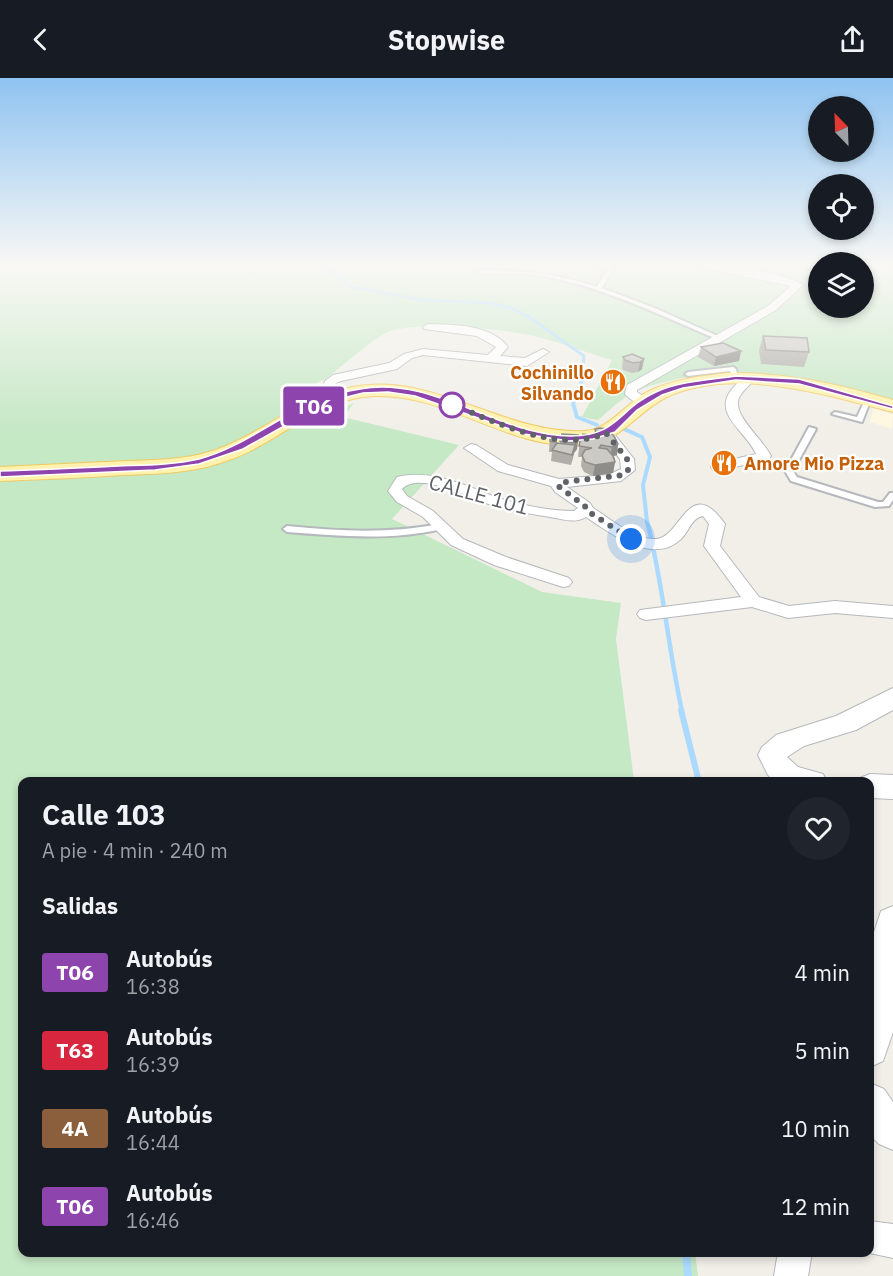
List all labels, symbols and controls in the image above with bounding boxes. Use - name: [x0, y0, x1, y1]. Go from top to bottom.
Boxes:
- text: Stopwise: [388, 22, 505, 57]
- icon: back: [24, 23, 57, 56]
- icon: share: [836, 23, 869, 56]
- north arrow: [808, 96, 874, 162]
- map controls: [808, 96, 874, 318]
- button: locate: [808, 174, 874, 240]
- button: layers: [808, 252, 874, 318]
- place label: Cochinillo Silvando: [510, 361, 594, 405]
- restaurant icon: Cochinillo Silvando: [598, 367, 628, 397]
- line badge: T06: [280, 386, 348, 426]
- text: T06: [295, 392, 333, 420]
- unlabelled marker: [439, 392, 465, 418]
- restaurant icon: Amore Mio Pizza: [709, 448, 739, 478]
- place label: Amore Mio Pizza: [744, 452, 884, 475]
- street label: CALLE 101: [426, 467, 532, 521]
- your location: [616, 524, 646, 554]
- text: Calle 103: [42, 796, 166, 833]
- button: heart: [787, 797, 850, 860]
- text: A pie · 4 min · 240 m: [42, 837, 228, 864]
- text: Salidas: [42, 891, 118, 920]
- text: Autobús: [126, 944, 213, 973]
- text: T06: [56, 958, 94, 986]
- text: 4 min: [794, 958, 850, 987]
- text: 16:38: [126, 973, 180, 1000]
- text: Autobús: [126, 1022, 213, 1051]
- text: T63: [56, 1036, 94, 1064]
- text: 5 min: [794, 1036, 850, 1065]
- text: 16:39: [126, 1051, 180, 1078]
- text: Autobús: [126, 1100, 213, 1129]
- text: 4A: [62, 1114, 89, 1142]
- text: 10 min: [781, 1114, 850, 1143]
- text: 16:44: [126, 1129, 180, 1156]
- text: Autobús: [126, 1178, 213, 1207]
- text: T06: [56, 1192, 94, 1220]
- text: 12 min: [781, 1192, 850, 1221]
- text: 16:46: [126, 1207, 180, 1234]

